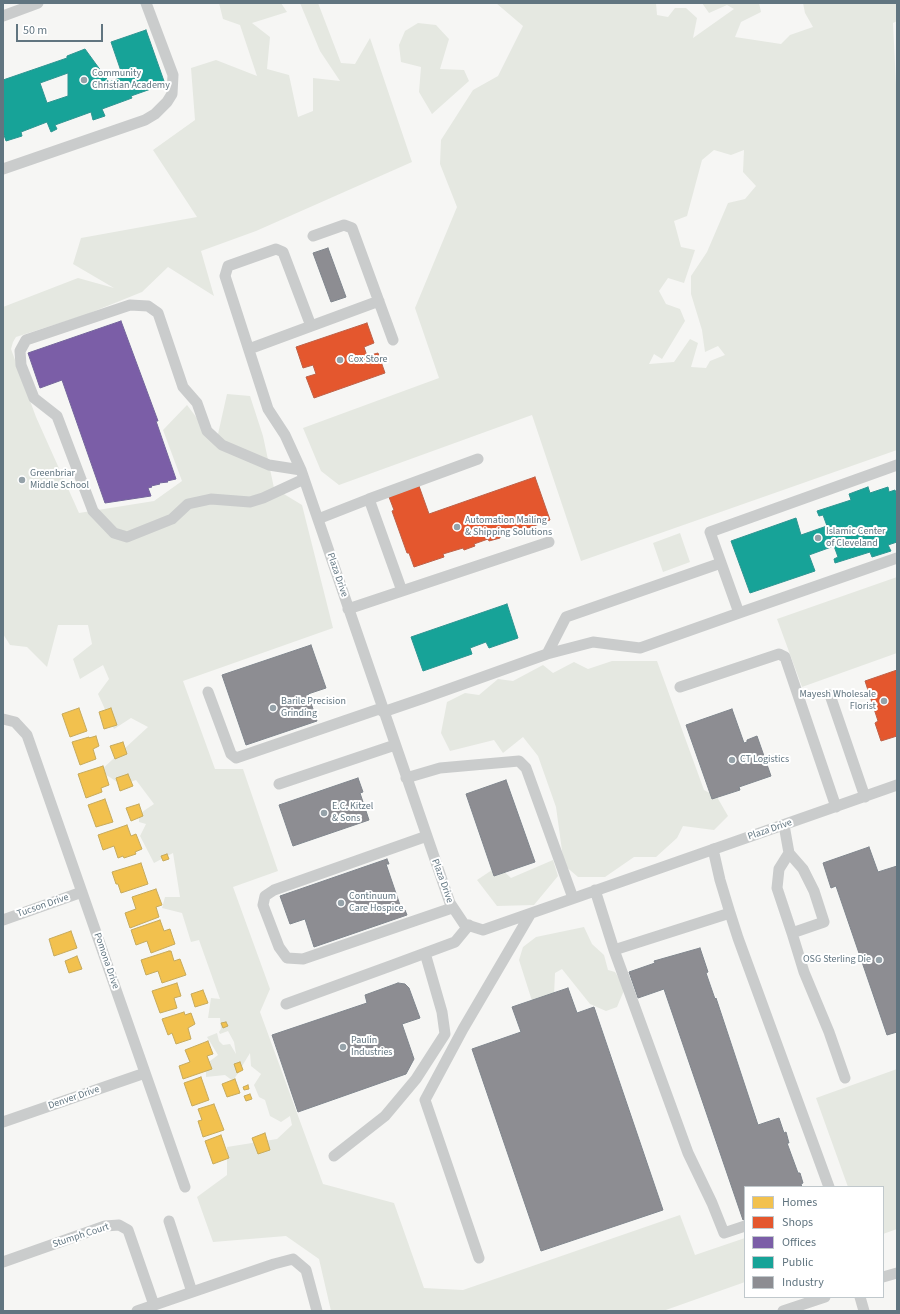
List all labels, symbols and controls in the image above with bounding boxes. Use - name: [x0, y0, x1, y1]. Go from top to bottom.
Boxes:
- scale bar: [18, 16, 105, 42]
- text: 50 m: [23, 22, 47, 39]
- place label: Community Christian Academy: [92, 68, 170, 92]
- marker: Community Christian Academy: [79, 75, 89, 85]
- place label: Cox Store: [348, 354, 388, 366]
- marker: Cox Store: [335, 355, 345, 365]
- place label: Greenbriar Middle School: [30, 468, 89, 492]
- marker: Greenbriar Middle School: [17, 475, 27, 485]
- place label: Automation Mailing & Shipping Solutions: [465, 515, 552, 538]
- marker: Automation Mailing & Shipping Solutions: [452, 522, 462, 532]
- place label: Islamic Center of Cleveland: [826, 526, 886, 550]
- marker: Islamic Center of Cleveland: [813, 533, 823, 543]
- street label: Plaza Drive: [324, 551, 350, 599]
- place label: Mayesh Wholesale Florist: [799, 689, 876, 712]
- place label: Barile Precision Grinding: [281, 696, 346, 720]
- marker: Mayesh Wholesale Florist: [879, 696, 889, 706]
- marker: Barile Precision Grinding: [268, 703, 278, 713]
- place label: CT Logistics: [740, 754, 789, 766]
- marker: CT Logistics: [727, 755, 737, 765]
- place label: E.C. Kitzel & Sons: [332, 801, 373, 824]
- marker: E.C. Kitzel & Sons: [319, 808, 329, 818]
- street label: Plaza Drive: [746, 817, 794, 843]
- street label: Plaza Drive: [428, 857, 456, 905]
- place label: Continuum Care Hospice: [349, 891, 404, 914]
- street label: Tucson Drive: [16, 892, 70, 920]
- marker: Continuum Care Hospice: [336, 898, 346, 908]
- street label: Pomona Drive: [91, 931, 121, 991]
- place label: OSG Sterling Die: [803, 954, 871, 966]
- marker: OSG Sterling Die: [874, 955, 884, 965]
- place label: Paulin Industries: [351, 1035, 393, 1058]
- marker: Paulin Industries: [338, 1042, 348, 1052]
- street label: Denver Drive: [47, 1084, 101, 1112]
- legend: [744, 1186, 884, 1298]
- text: Homes: [782, 1194, 817, 1211]
- text: Shops: [782, 1214, 813, 1231]
- street label: Stumph Court: [51, 1221, 111, 1251]
- text: Offices: [782, 1234, 816, 1251]
- text: Public: [782, 1254, 813, 1271]
- text: Industry: [782, 1274, 824, 1291]

